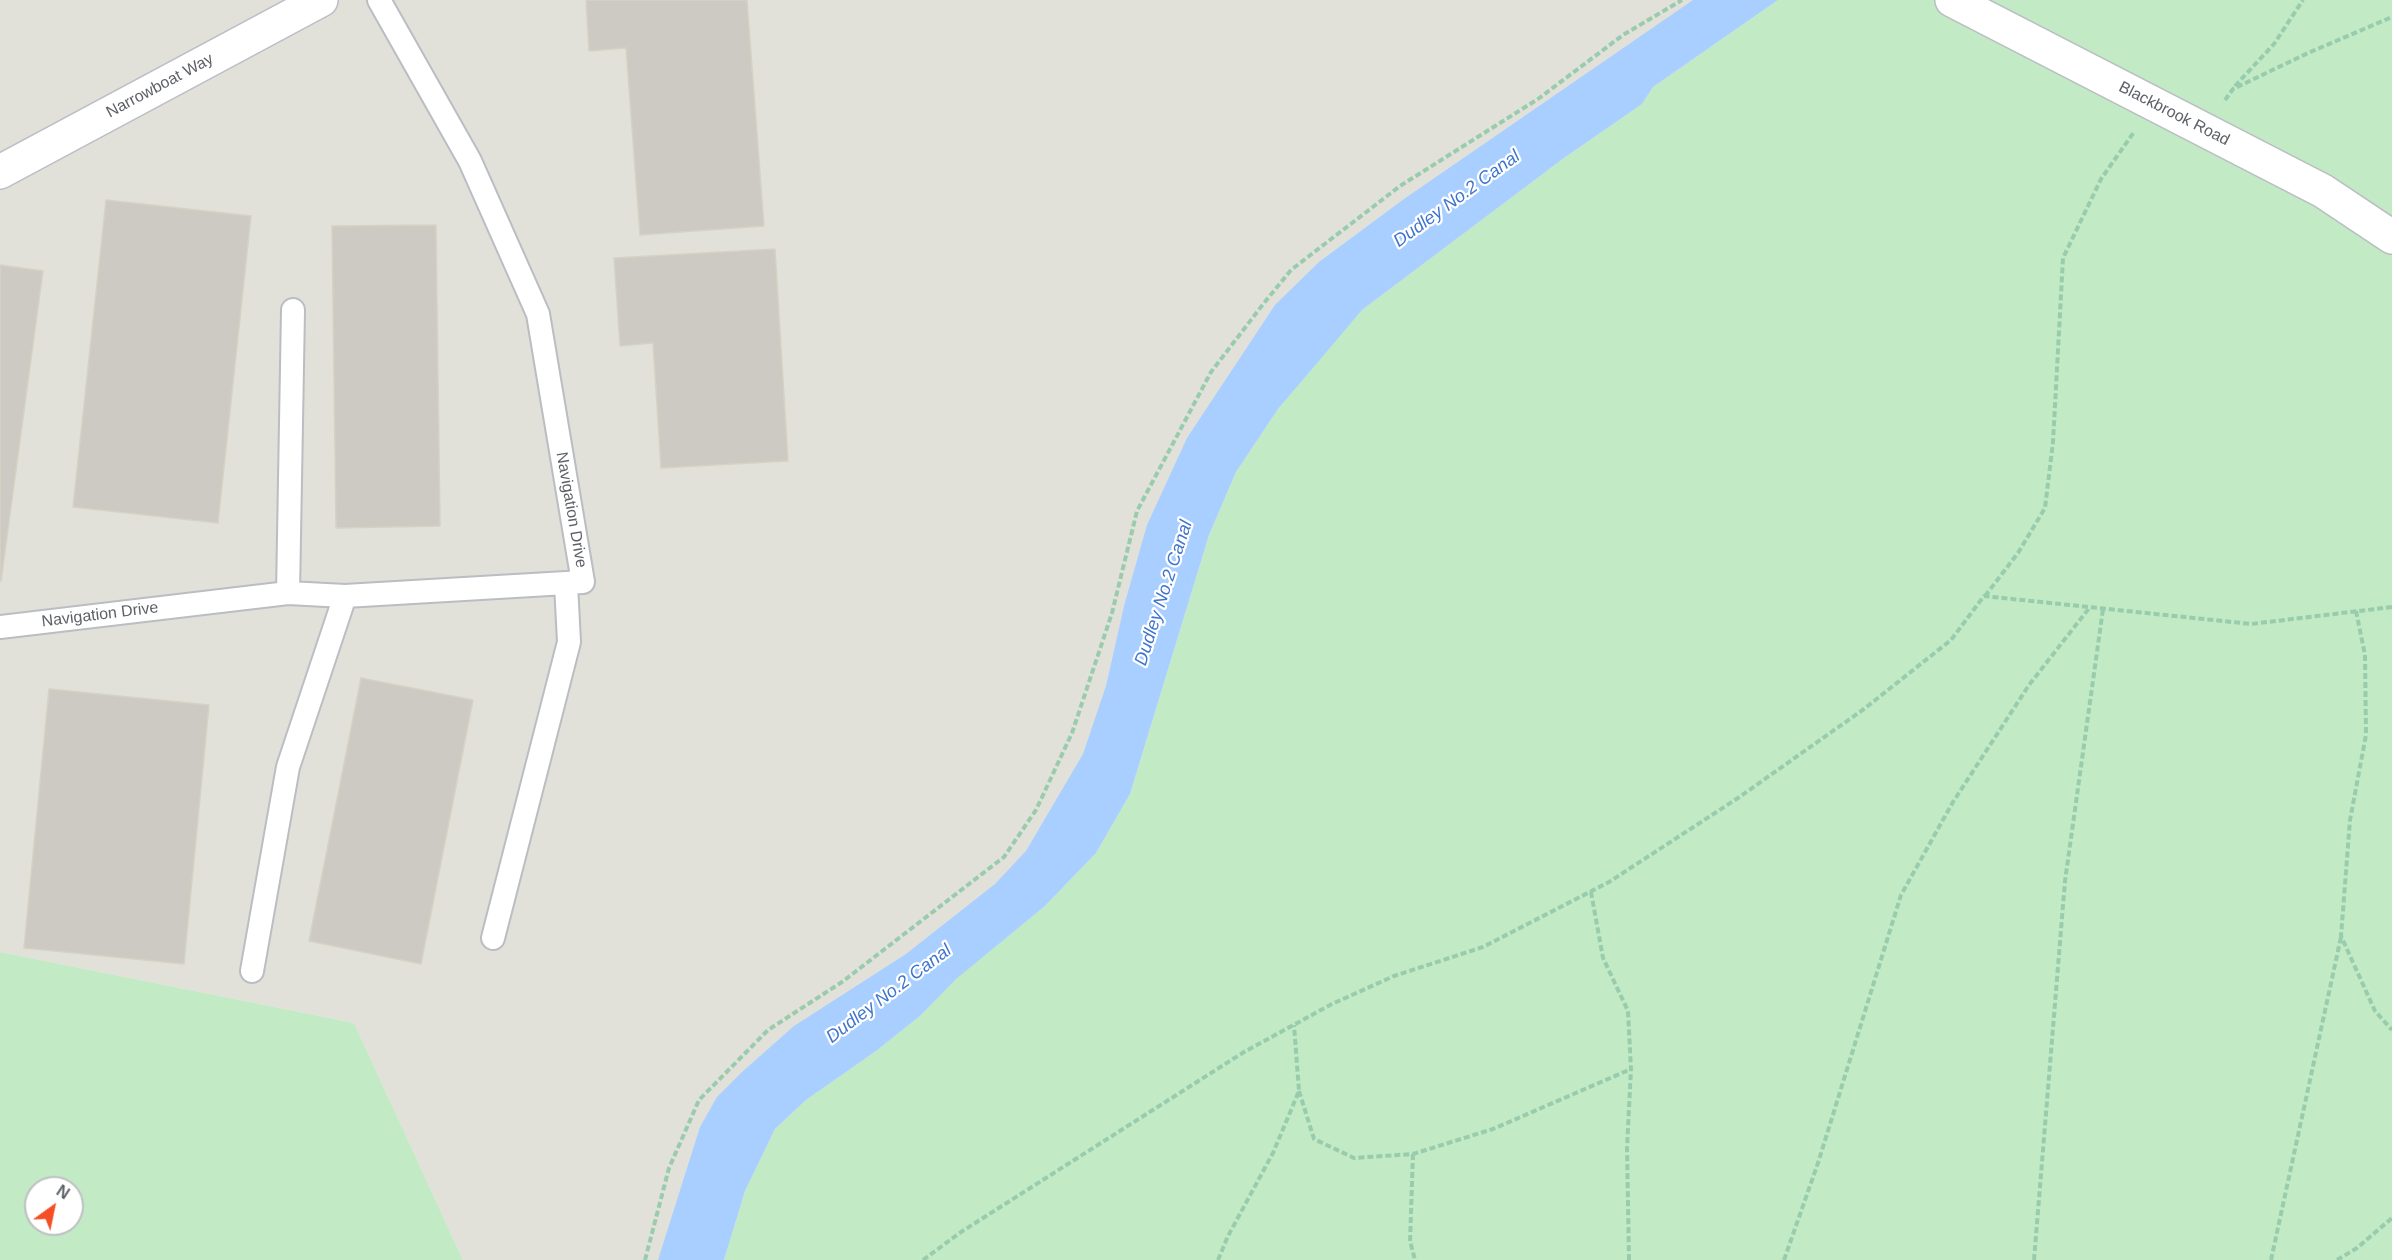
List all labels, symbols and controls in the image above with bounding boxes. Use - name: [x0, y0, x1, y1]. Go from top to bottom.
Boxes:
- street label: Narrowboat Way: [103, 50, 217, 122]
- street label: Blackbrook Road: [2115, 78, 2233, 150]
- water label: Dudley No.2 Canal: [1390, 146, 1524, 252]
- street label: Navigation Drive: [551, 451, 591, 569]
- water label: Dudley No.2 Canal: [1130, 518, 1198, 668]
- street label: Navigation Drive: [41, 598, 159, 632]
- water label: Dudley No.2 Canal: [822, 940, 956, 1048]
- north arrow: [24, 1176, 84, 1236]
- text: N: [54, 1182, 72, 1202]

